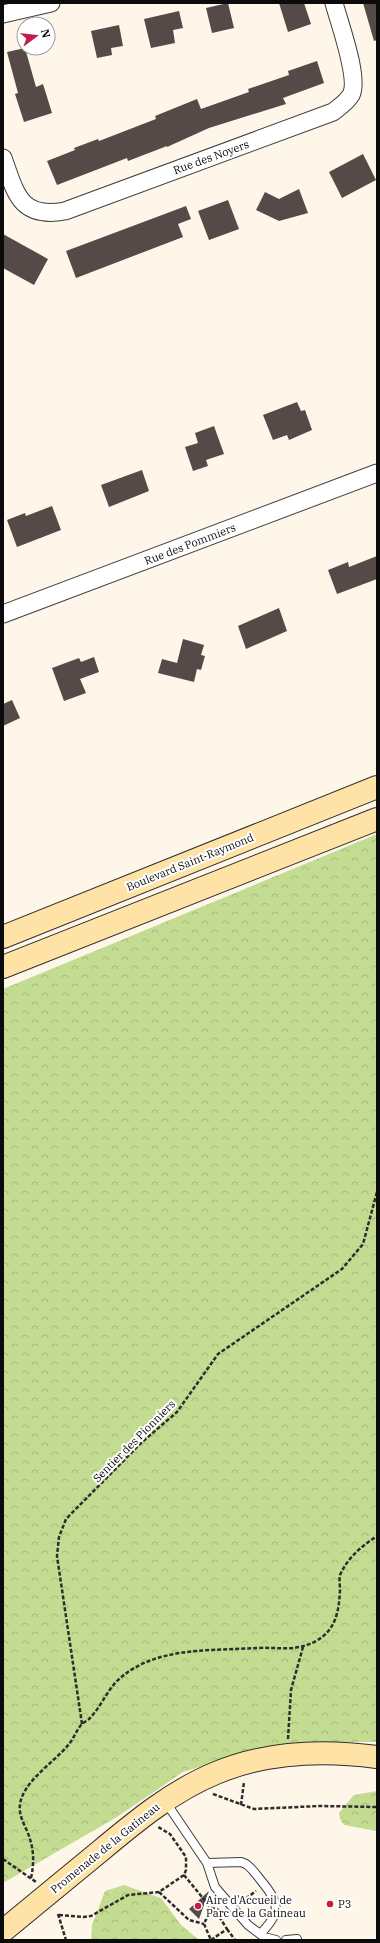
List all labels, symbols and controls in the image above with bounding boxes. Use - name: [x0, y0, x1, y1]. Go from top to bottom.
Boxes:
- north arrow: [16, 16, 56, 56]
- text: N: [38, 27, 54, 40]
- street label: Rue des Noyers: [171, 137, 251, 177]
- street label: Rue des Pommiers: [142, 520, 238, 568]
- street label: Boulevard Saint-Raymond: [124, 830, 256, 894]
- street label: Sentier des Pionniers: [90, 1397, 178, 1485]
- street label: Promenade de la Gatineau: [48, 1800, 163, 1896]
- place label: Aire d'Accueil de Parc de la Gatineau: [206, 1893, 306, 1920]
- place label: P3: [338, 1897, 351, 1911]
- marker: P3: [325, 1899, 335, 1909]
- marker: Aire d'Accueil de Parc de la Gatineau: [193, 1901, 203, 1911]

